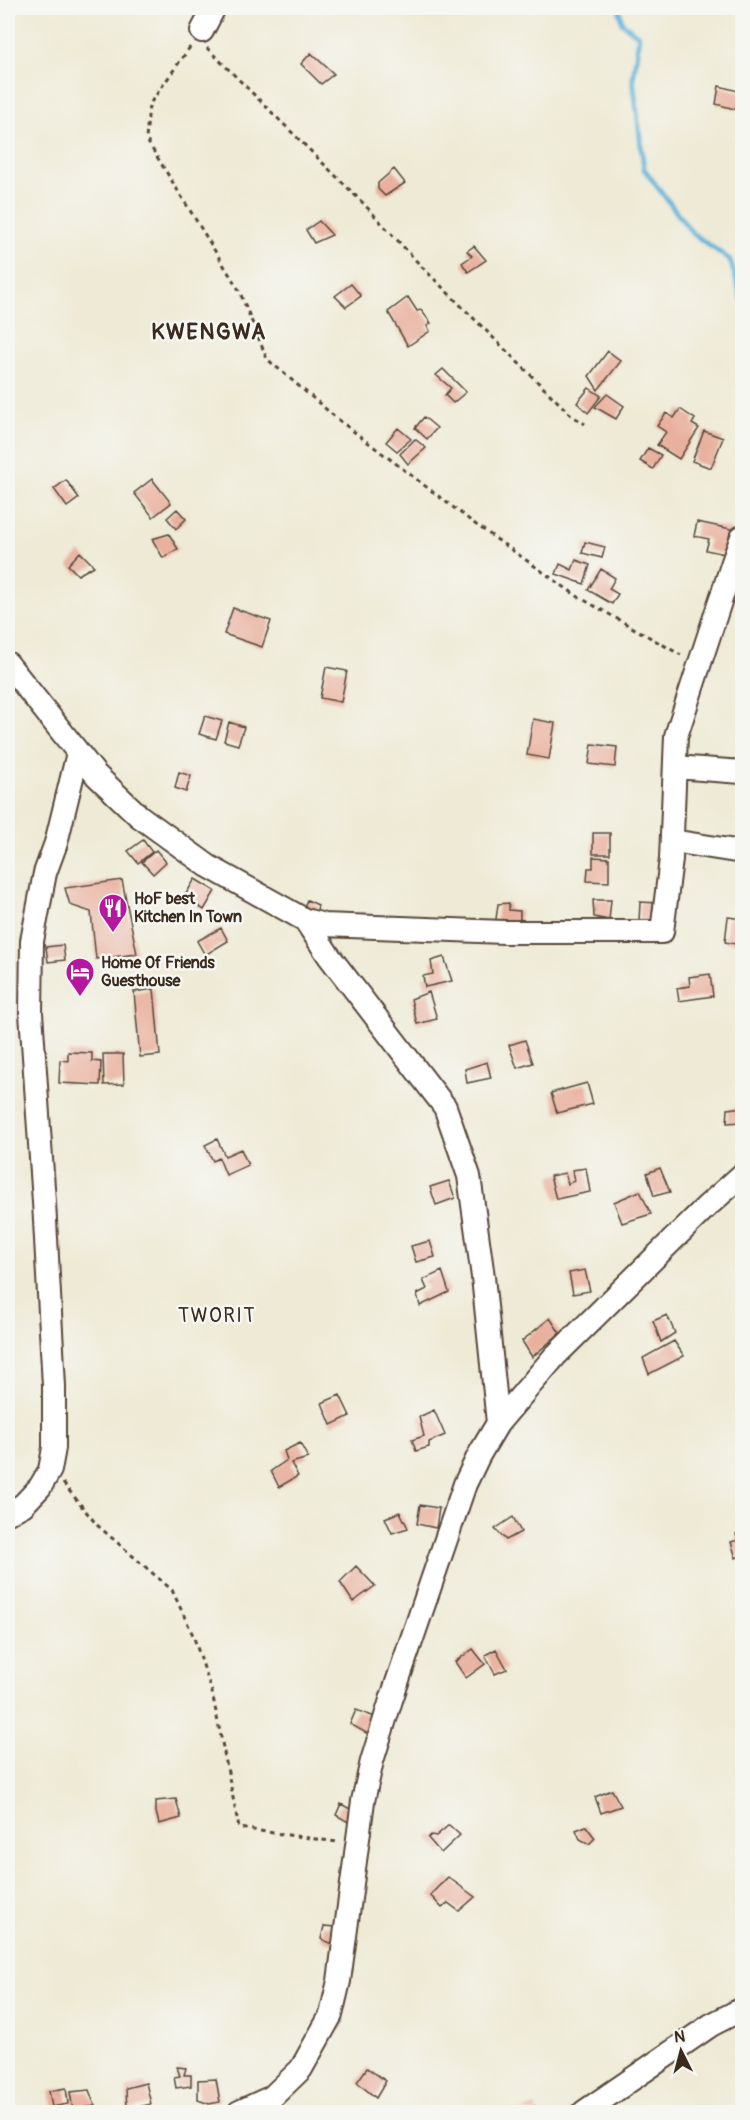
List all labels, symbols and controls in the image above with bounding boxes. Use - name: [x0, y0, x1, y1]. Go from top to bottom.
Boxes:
- district label: KWENGWA: [151, 318, 267, 346]
- place label: HoF best Kitchen In Town: [134, 889, 242, 927]
- restaurant icon: HoF best Kitchen In Town: [97, 892, 129, 934]
- place label: Home Of Friends Guesthouse: [101, 953, 216, 991]
- hotel icon: Home Of Friends Guesthouse: [64, 956, 96, 998]
- district label: TWORIT: [178, 1303, 256, 1328]
- north arrow: [651, 2021, 711, 2081]
- text: N: [673, 2027, 686, 2048]

